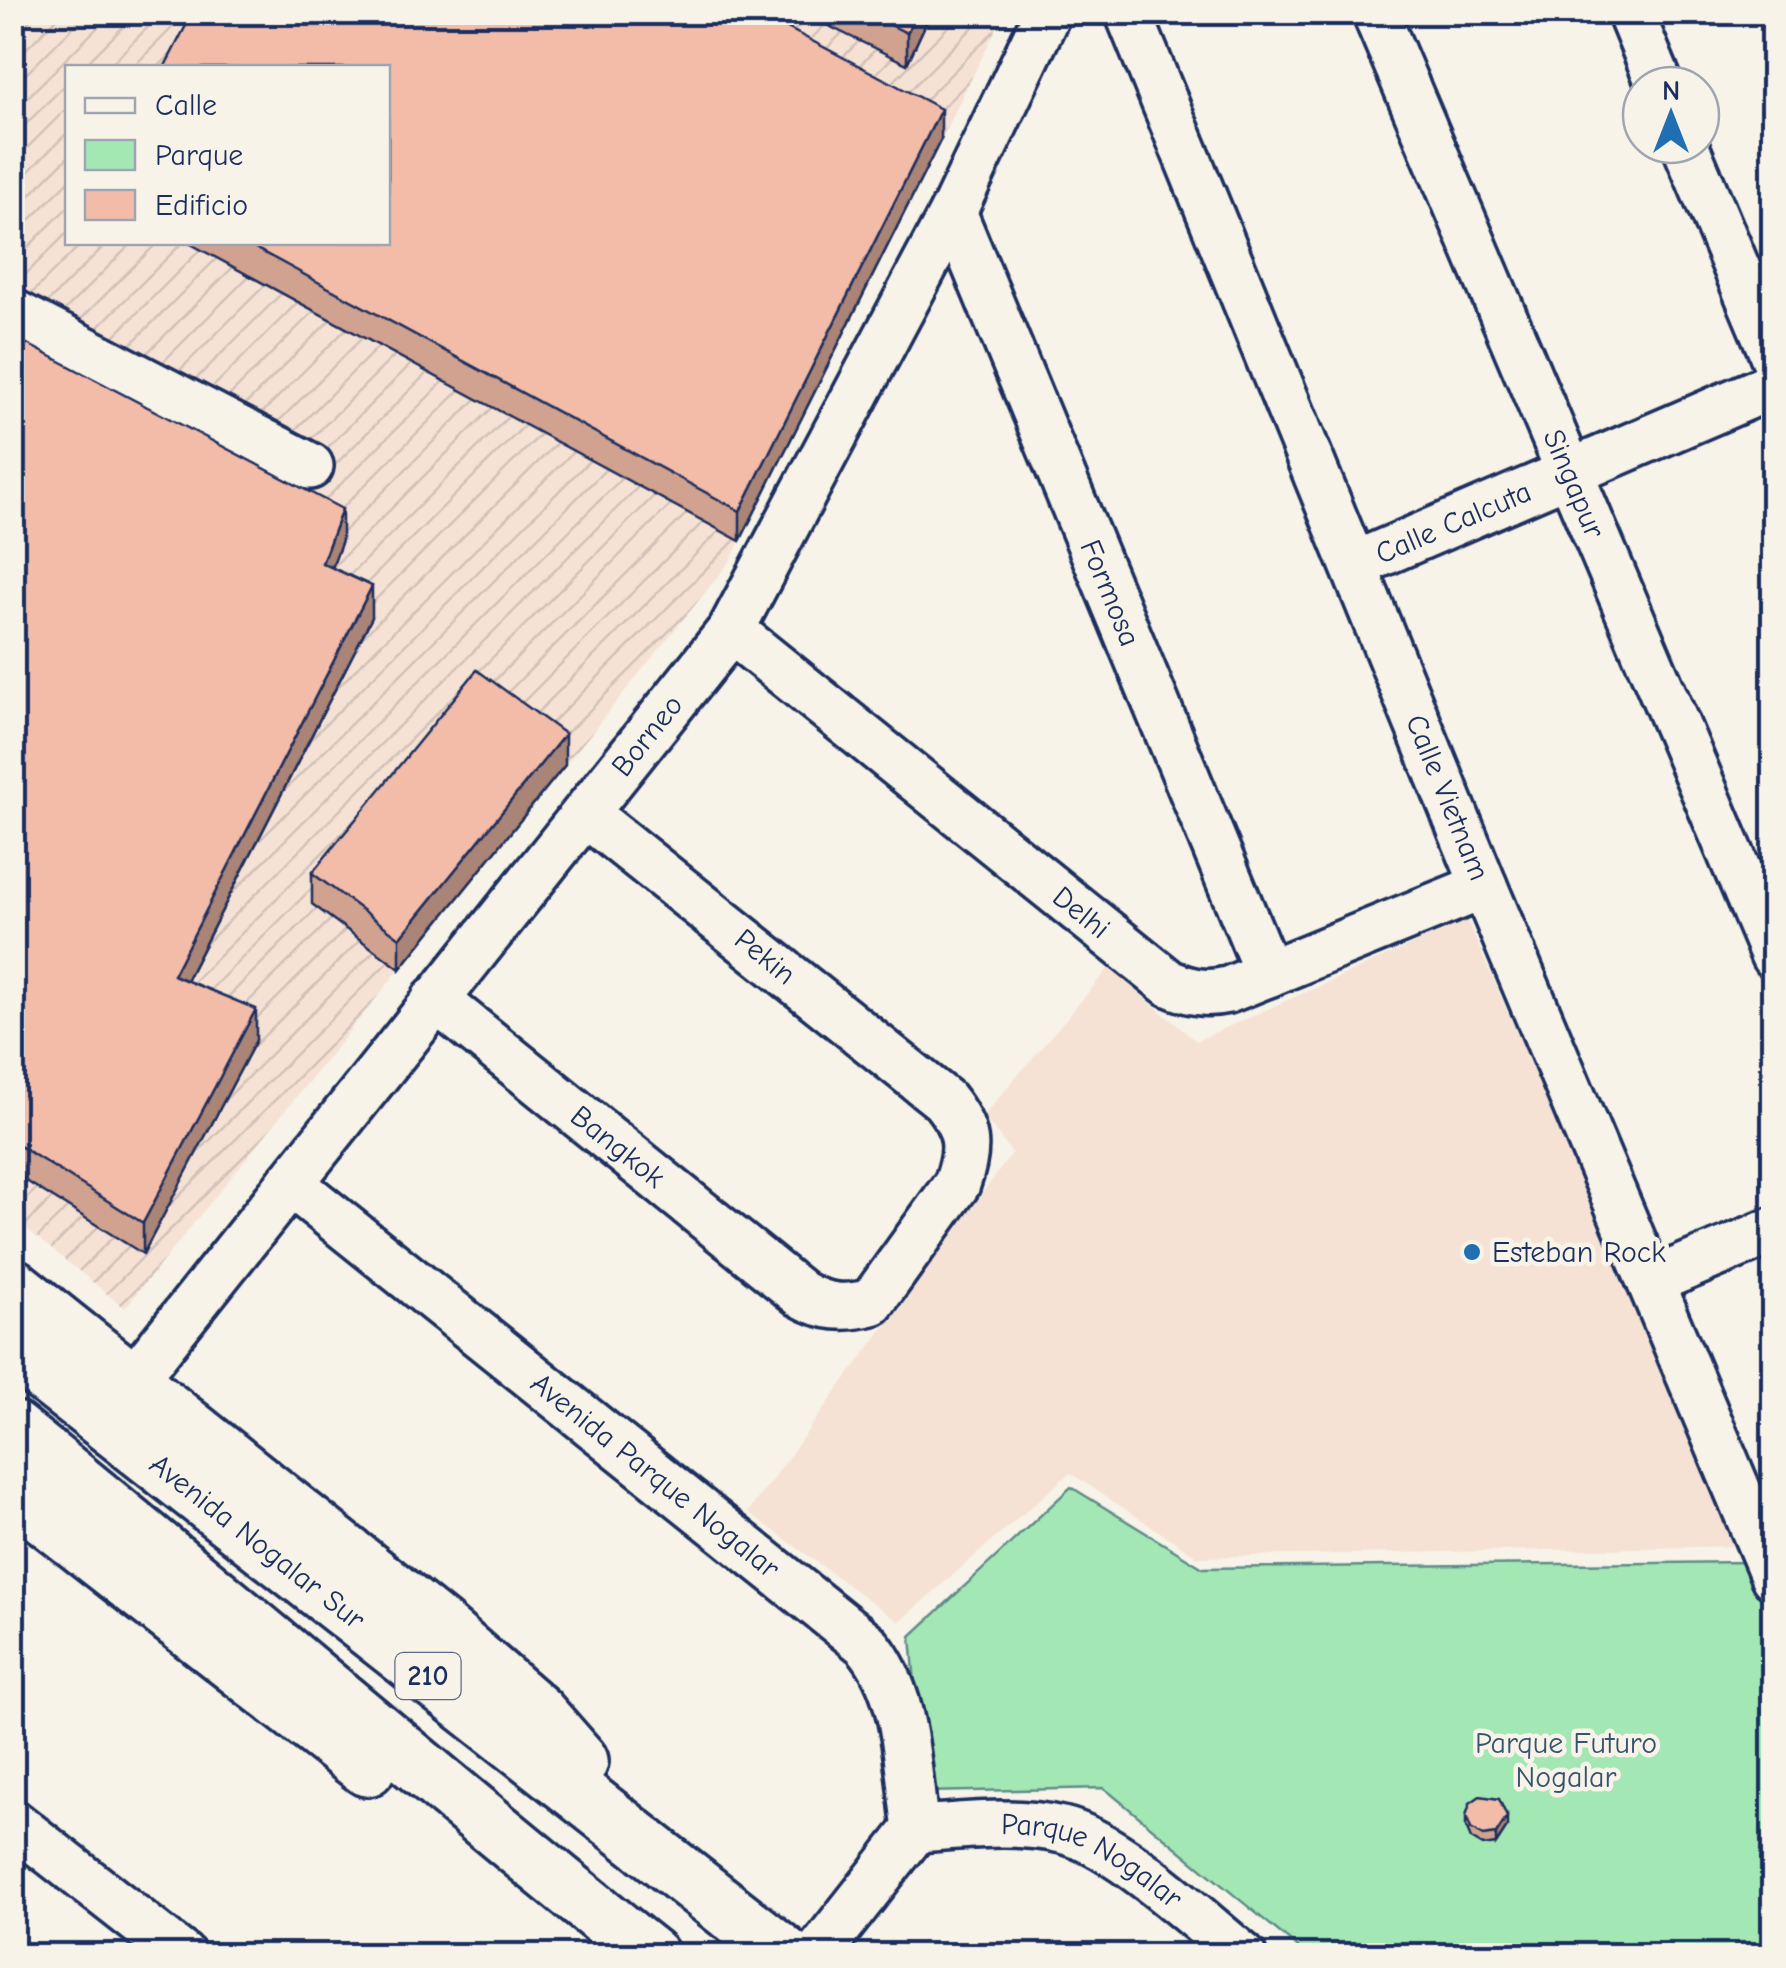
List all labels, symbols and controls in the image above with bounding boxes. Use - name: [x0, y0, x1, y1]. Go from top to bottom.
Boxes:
- legend: [65, 65, 390, 245]
- north arrow: [1621, 65, 1721, 165]
- text: N: [1662, 75, 1680, 107]
- text: Calle: [155, 88, 217, 123]
- text: Parque: [155, 138, 243, 173]
- text: Edificio: [155, 188, 248, 223]
- street label: Singapur: [1536, 424, 1613, 543]
- street label: Calle Calcuta: [1370, 474, 1536, 571]
- street label: Formosa: [1073, 534, 1148, 651]
- street label: Borneo: [604, 688, 690, 783]
- street label: Calle Vietnam: [1399, 709, 1497, 885]
- street label: Delhi: [1046, 879, 1117, 946]
- street label: Pekin: [727, 922, 803, 992]
- street label: Bangkok: [564, 1098, 672, 1195]
- place label: Esteban Rock: [1492, 1235, 1666, 1270]
- marker: Esteban Rock: [1461, 1241, 1483, 1263]
- street label: Avenida Parque Nogalar: [524, 1365, 787, 1586]
- street label: Avenida Nogalar Sur: [143, 1446, 372, 1637]
- road number: 210: [396, 1653, 460, 1699]
- park label: Parque Futuro Nogalar: [1475, 1726, 1657, 1795]
- street label: Parque Nogalar: [1001, 1806, 1190, 1916]

